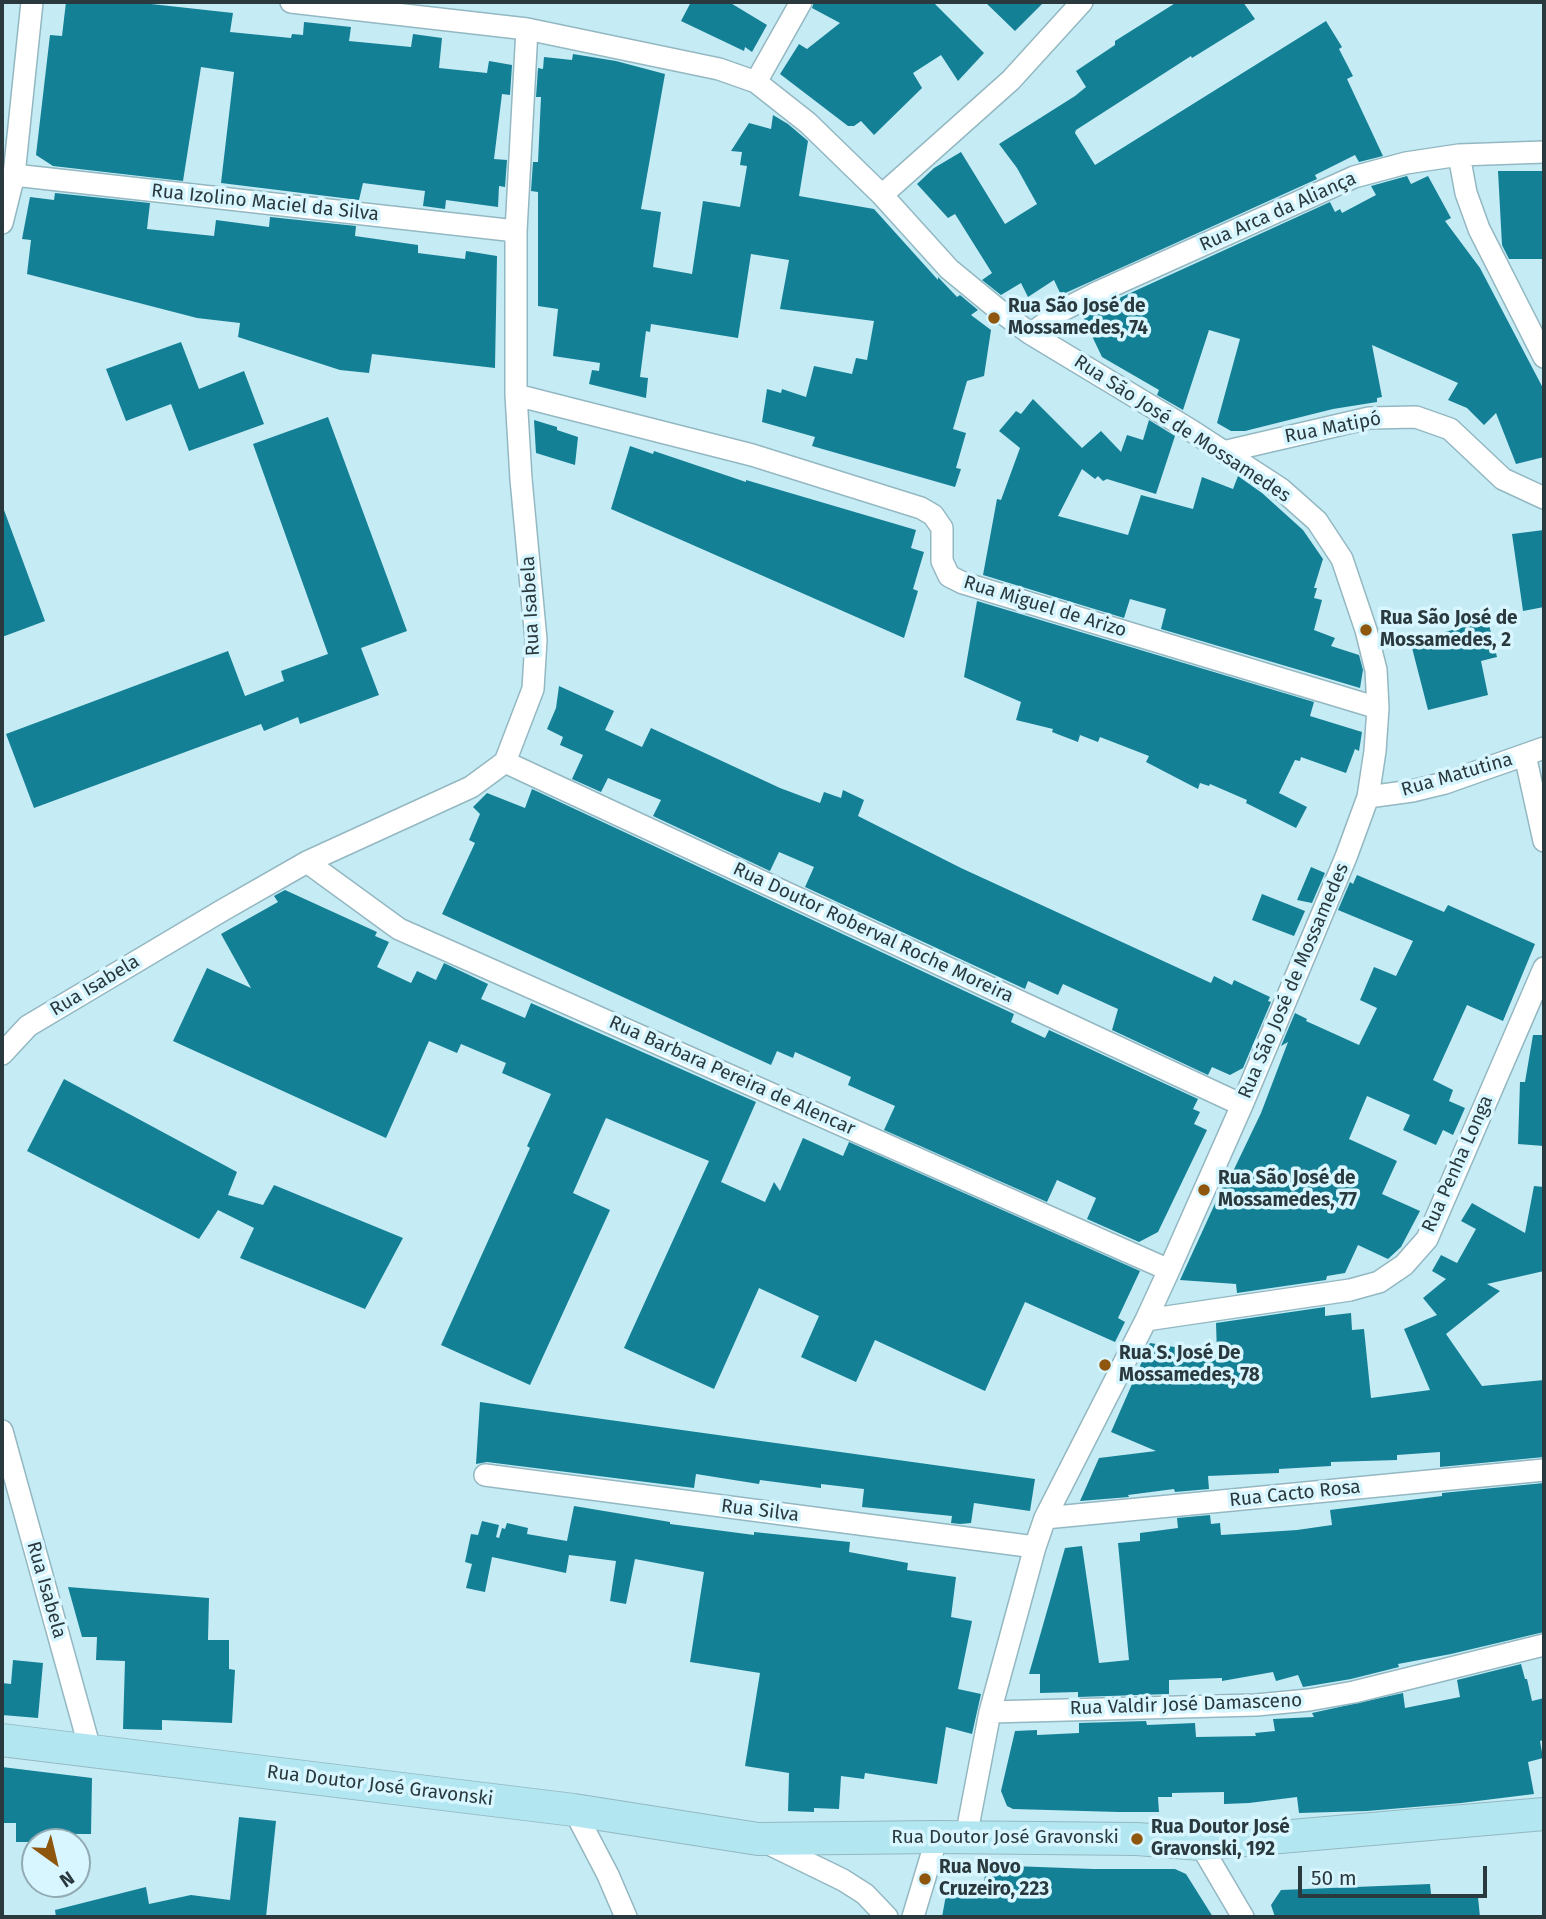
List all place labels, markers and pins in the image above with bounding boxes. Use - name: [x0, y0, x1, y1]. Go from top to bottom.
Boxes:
- place label: Rua São José de Mossamedes, 74: [1008, 296, 1148, 340]
- marker: Rua São José de Mossamedes, 74: [986, 310, 1002, 326]
- place label: Rua São José de Mossamedes, 2: [1380, 608, 1518, 652]
- marker: Rua São José de Mossamedes, 2: [1358, 622, 1374, 638]
- place label: Rua São José de Mossamedes, 77: [1218, 1168, 1357, 1212]
- marker: Rua São José de Mossamedes, 77: [1196, 1182, 1212, 1198]
- place label: Rua S. José De Mossamedes, 78: [1119, 1343, 1260, 1387]
- marker: Rua S. José De Mossamedes, 78: [1097, 1357, 1113, 1373]
- place label: Rua Doutor José Gravonski, 192: [1151, 1817, 1290, 1861]
- marker: Rua Doutor José Gravonski, 192: [1129, 1831, 1145, 1847]
- place label: Rua Novo Cruzeiro, 223: [939, 1857, 1049, 1901]
- marker: Rua Novo Cruzeiro, 223: [917, 1871, 933, 1887]

